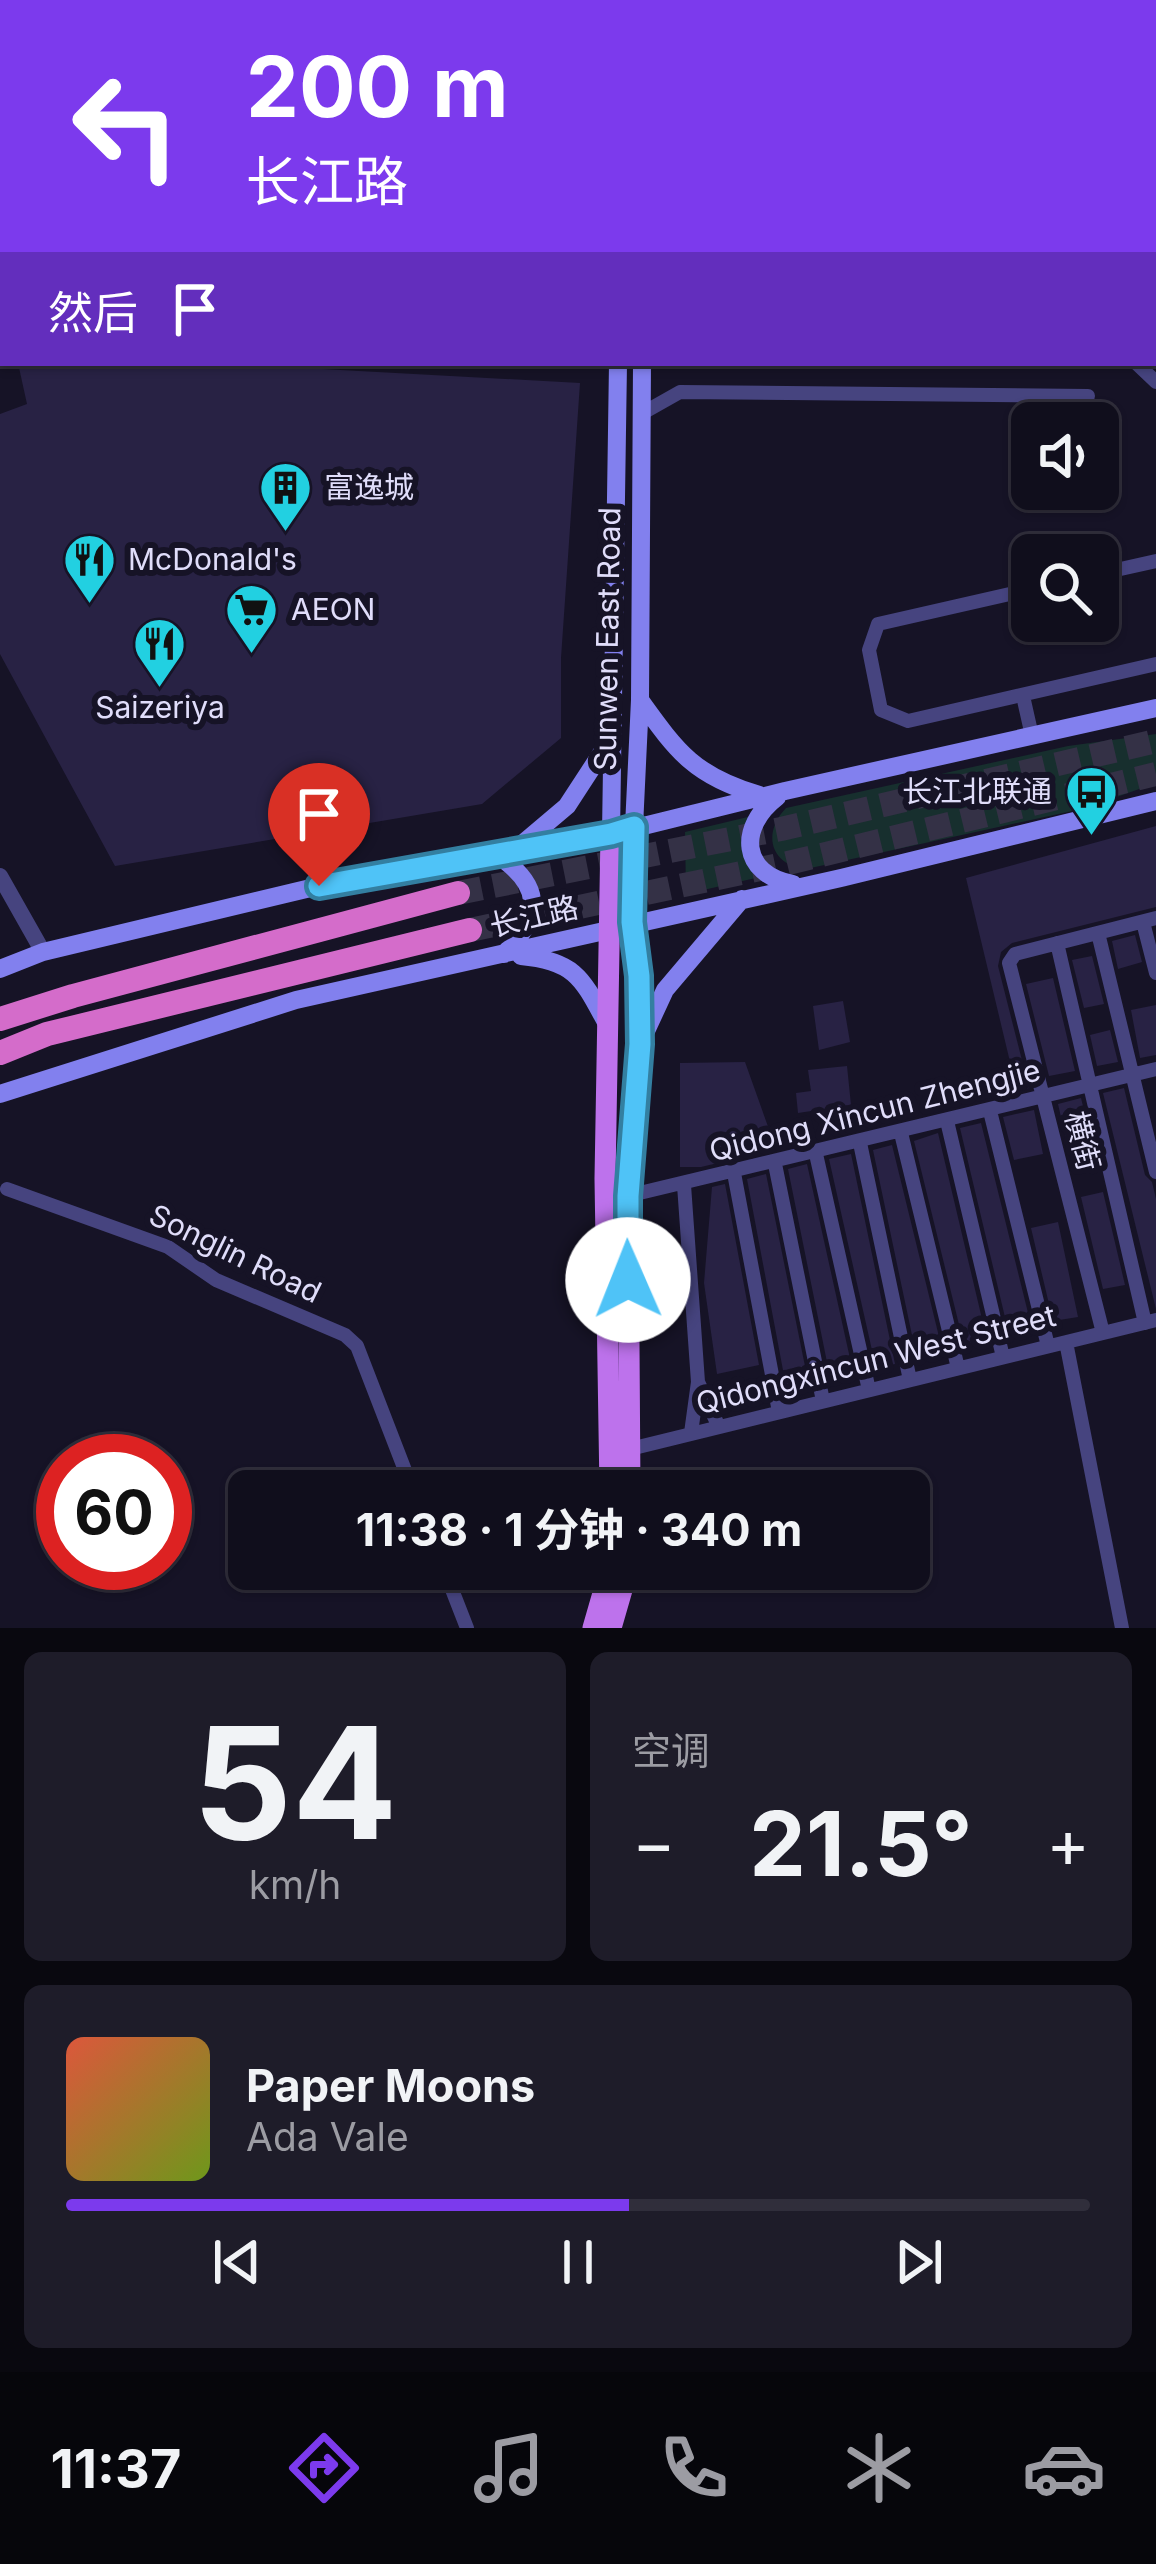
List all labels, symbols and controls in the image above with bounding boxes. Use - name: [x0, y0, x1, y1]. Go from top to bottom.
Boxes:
- text: 200 m: [246, 36, 509, 137]
- icon: left: [48, 48, 204, 204]
- text: 长江路: [246, 149, 408, 214]
- icon: arrive: [162, 276, 228, 342]
- text: 然后: [48, 285, 138, 340]
- map controls: [1011, 402, 1119, 642]
- button: sound: [1011, 402, 1119, 510]
- building icon: 富逸城: [257, 460, 313, 534]
- place label: 富逸城: [324, 469, 414, 505]
- street label: Sunwen East Road: [587, 507, 627, 771]
- restaurant icon: McDonald's: [61, 532, 117, 606]
- button: search: [1011, 534, 1119, 642]
- place label: McDonald's: [128, 541, 297, 577]
- supermarket icon: AEON: [224, 582, 280, 656]
- place label: AEON: [291, 591, 375, 627]
- restaurant icon: Saizeriya: [132, 615, 188, 689]
- place label: Saizeriya: [95, 689, 225, 725]
- pin: [268, 763, 370, 886]
- bus stop icon: 长江北联通: [1063, 764, 1119, 838]
- place label: 长江北联通: [902, 773, 1052, 809]
- icon: arrive: [286, 781, 352, 847]
- street label: 长江路: [486, 888, 582, 944]
- street label: Qidong Xincun Zhengjie: [706, 1051, 1044, 1169]
- street label: 横街: [1058, 1107, 1108, 1174]
- street label: Songlin Road: [144, 1196, 327, 1310]
- position arrow: [565, 1217, 691, 1343]
- street label: Qidongxincun West Street: [692, 1297, 1059, 1421]
- speed limit sign: 60: [36, 1434, 192, 1590]
- text: 11:38 · 1 分钟 · 340 m: [356, 1502, 802, 1557]
- text: 54: [192, 1688, 398, 1877]
- text: 空调: [632, 1727, 710, 1774]
- text: 21.5°: [749, 1789, 973, 1898]
- text: −: [632, 1803, 676, 1883]
- text: +: [1046, 1803, 1090, 1883]
- text: km/h: [249, 1861, 341, 1908]
- text: Paper Moons: [246, 2058, 535, 2113]
- text: Ada Vale: [246, 2113, 409, 2160]
- icon: previous: [204, 2229, 270, 2295]
- icon: pause: [545, 2229, 611, 2295]
- icon: next: [886, 2229, 952, 2295]
- icon: directions: [282, 2426, 366, 2510]
- icon: music: [467, 2426, 551, 2510]
- icon: phone: [652, 2426, 736, 2510]
- icon: climate: [837, 2426, 921, 2510]
- icon: car: [1022, 2426, 1106, 2510]
- text: 11:37: [50, 2436, 181, 2501]

